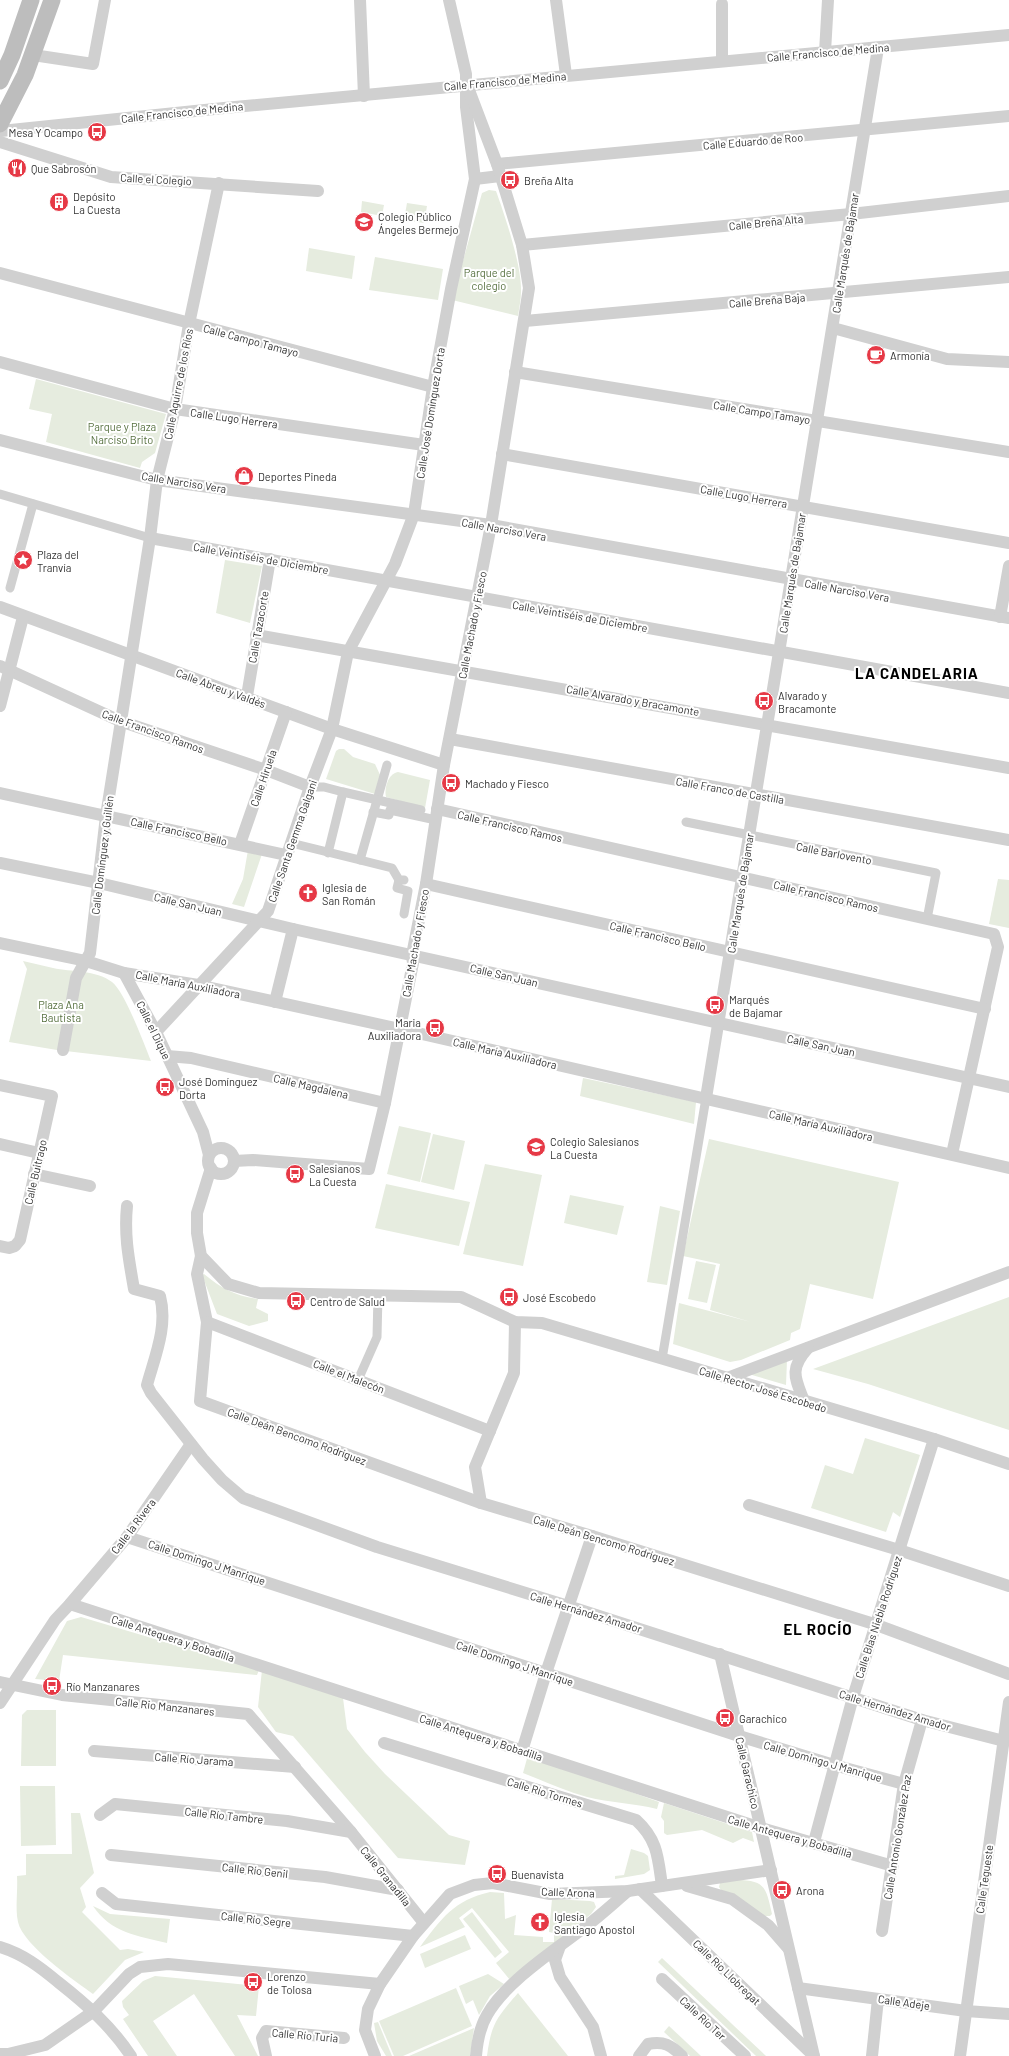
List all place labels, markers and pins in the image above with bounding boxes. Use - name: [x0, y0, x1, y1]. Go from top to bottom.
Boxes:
- bus stop icon: Mesa Y Ocampo: [86, 121, 108, 143]
- place label: Mesa Y Ocampo: [9, 126, 83, 139]
- restaurant icon: Que Sabrosón: [6, 157, 28, 179]
- place label: Que Sabrosón: [31, 162, 96, 175]
- bus stop icon: Breña Alta: [499, 169, 521, 191]
- place label: Breña Alta: [524, 174, 573, 187]
- place label: Depósito La Cuesta: [73, 190, 120, 216]
- building icon: Depósito La Cuesta: [48, 191, 70, 213]
- place label: Colegio Público Ángeles Bermejo: [378, 210, 458, 236]
- school or university icon: Colegio Público Ángeles Bermejo: [353, 211, 375, 233]
- cafe icon: Armonía: [865, 344, 887, 366]
- place label: Armonía: [890, 349, 930, 362]
- shop icon: Deportes Pineda: [233, 465, 255, 487]
- place label: Deportes Pineda: [258, 470, 337, 483]
- place label: Plaza del Tranvía: [37, 548, 79, 574]
- place icon: Plaza del Tranvía: [12, 549, 34, 571]
- place label: Alvarado y Bracamonte: [778, 689, 837, 715]
- bus stop icon: Alvarado y Bracamonte: [753, 690, 775, 712]
- bus stop icon: Machado y Fiesco: [440, 772, 462, 794]
- place label: Machado y Fiesco: [465, 777, 549, 790]
- place label: Iglesia de San Román: [322, 881, 376, 907]
- church icon: Iglesia de San Román: [297, 882, 319, 904]
- place label: Marqués de Bajamar: [729, 993, 783, 1019]
- bus stop icon: Marqués de Bajamar: [704, 994, 726, 1016]
- place label: Maria Auxiliadora: [368, 1016, 421, 1042]
- bus stop icon: Maria Auxiliadora: [424, 1017, 446, 1039]
- place label: José Domínguez Dorta: [179, 1075, 257, 1101]
- bus stop icon: José Domínguez Dorta: [154, 1076, 176, 1098]
- place label: Colegio Salesianos La Cuesta: [550, 1135, 639, 1161]
- school or university icon: Colegio Salesianos La Cuesta: [525, 1136, 547, 1158]
- place label: Salesianos La Cuesta: [309, 1162, 360, 1188]
- bus stop icon: Salesianos La Cuesta: [284, 1163, 306, 1185]
- bus stop icon: José Escobedo: [498, 1286, 520, 1308]
- bus stop icon: Centro de Salud: [285, 1290, 307, 1312]
- place label: José Escobedo: [523, 1291, 596, 1304]
- place label: Centro de Salud: [310, 1295, 385, 1308]
- bus stop icon: Río Manzanares: [41, 1675, 63, 1697]
- place label: Río Manzanares: [66, 1680, 140, 1693]
- bus stop icon: Garachico: [714, 1707, 736, 1729]
- place label: Garachico: [739, 1712, 787, 1725]
- bus stop icon: Buenavista: [486, 1863, 508, 1885]
- place label: Buenavista: [511, 1868, 564, 1881]
- bus stop icon: Arona: [771, 1879, 793, 1901]
- place label: Arona: [796, 1884, 824, 1897]
- place label: Iglesia Santiago Apostol: [554, 1910, 635, 1936]
- church icon: Iglesia Santiago Apostol: [529, 1911, 551, 1933]
- place label: Lorenzo de Tolosa: [267, 1970, 312, 1996]
- bus stop icon: Lorenzo de Tolosa: [242, 1971, 264, 1993]

